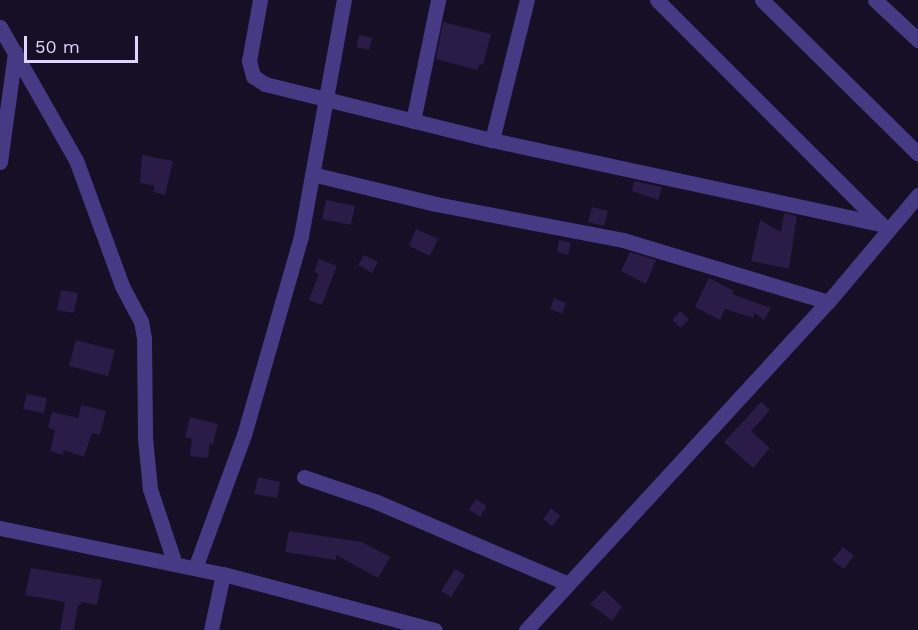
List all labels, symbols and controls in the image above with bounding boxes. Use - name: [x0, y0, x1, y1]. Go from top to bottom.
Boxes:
- scale bar: [27, 24, 141, 62]
- text: 50 m: [35, 36, 80, 57]

